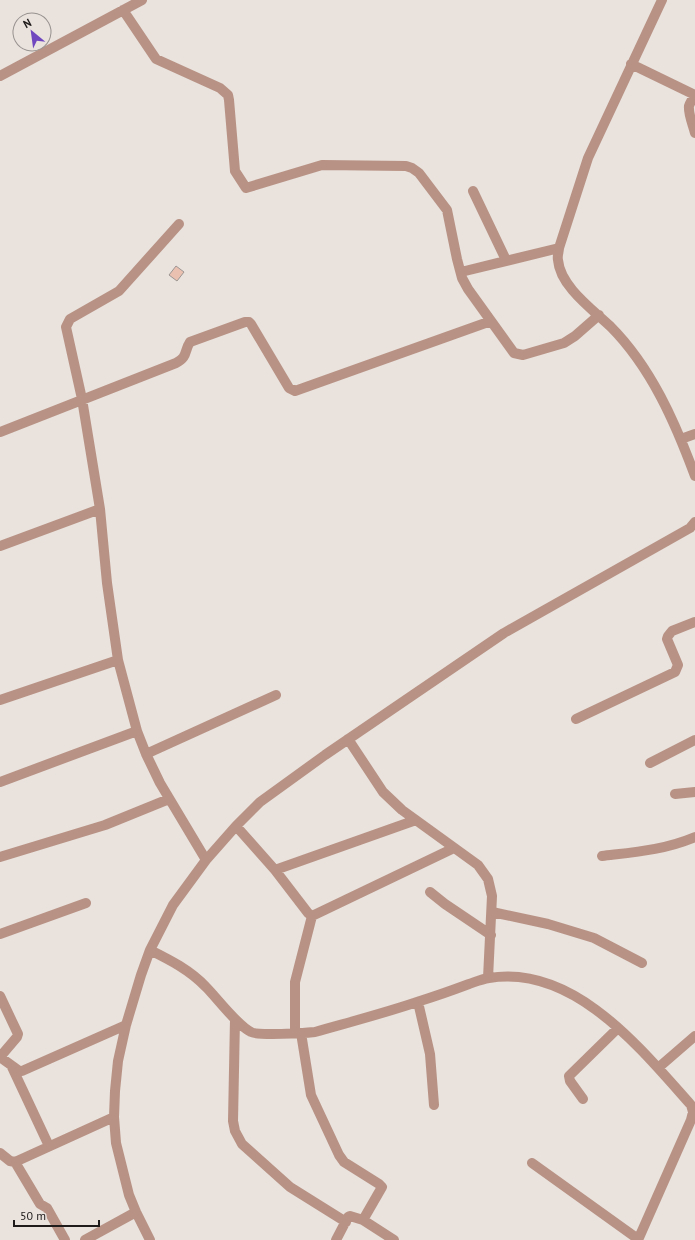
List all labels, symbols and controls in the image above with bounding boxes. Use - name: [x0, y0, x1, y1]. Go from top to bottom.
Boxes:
- north arrow: [12, 12, 52, 52]
- text: N: [21, 15, 34, 31]
- scale bar: [14, 1202, 99, 1228]
- text: 50 m: [20, 1208, 46, 1223]

